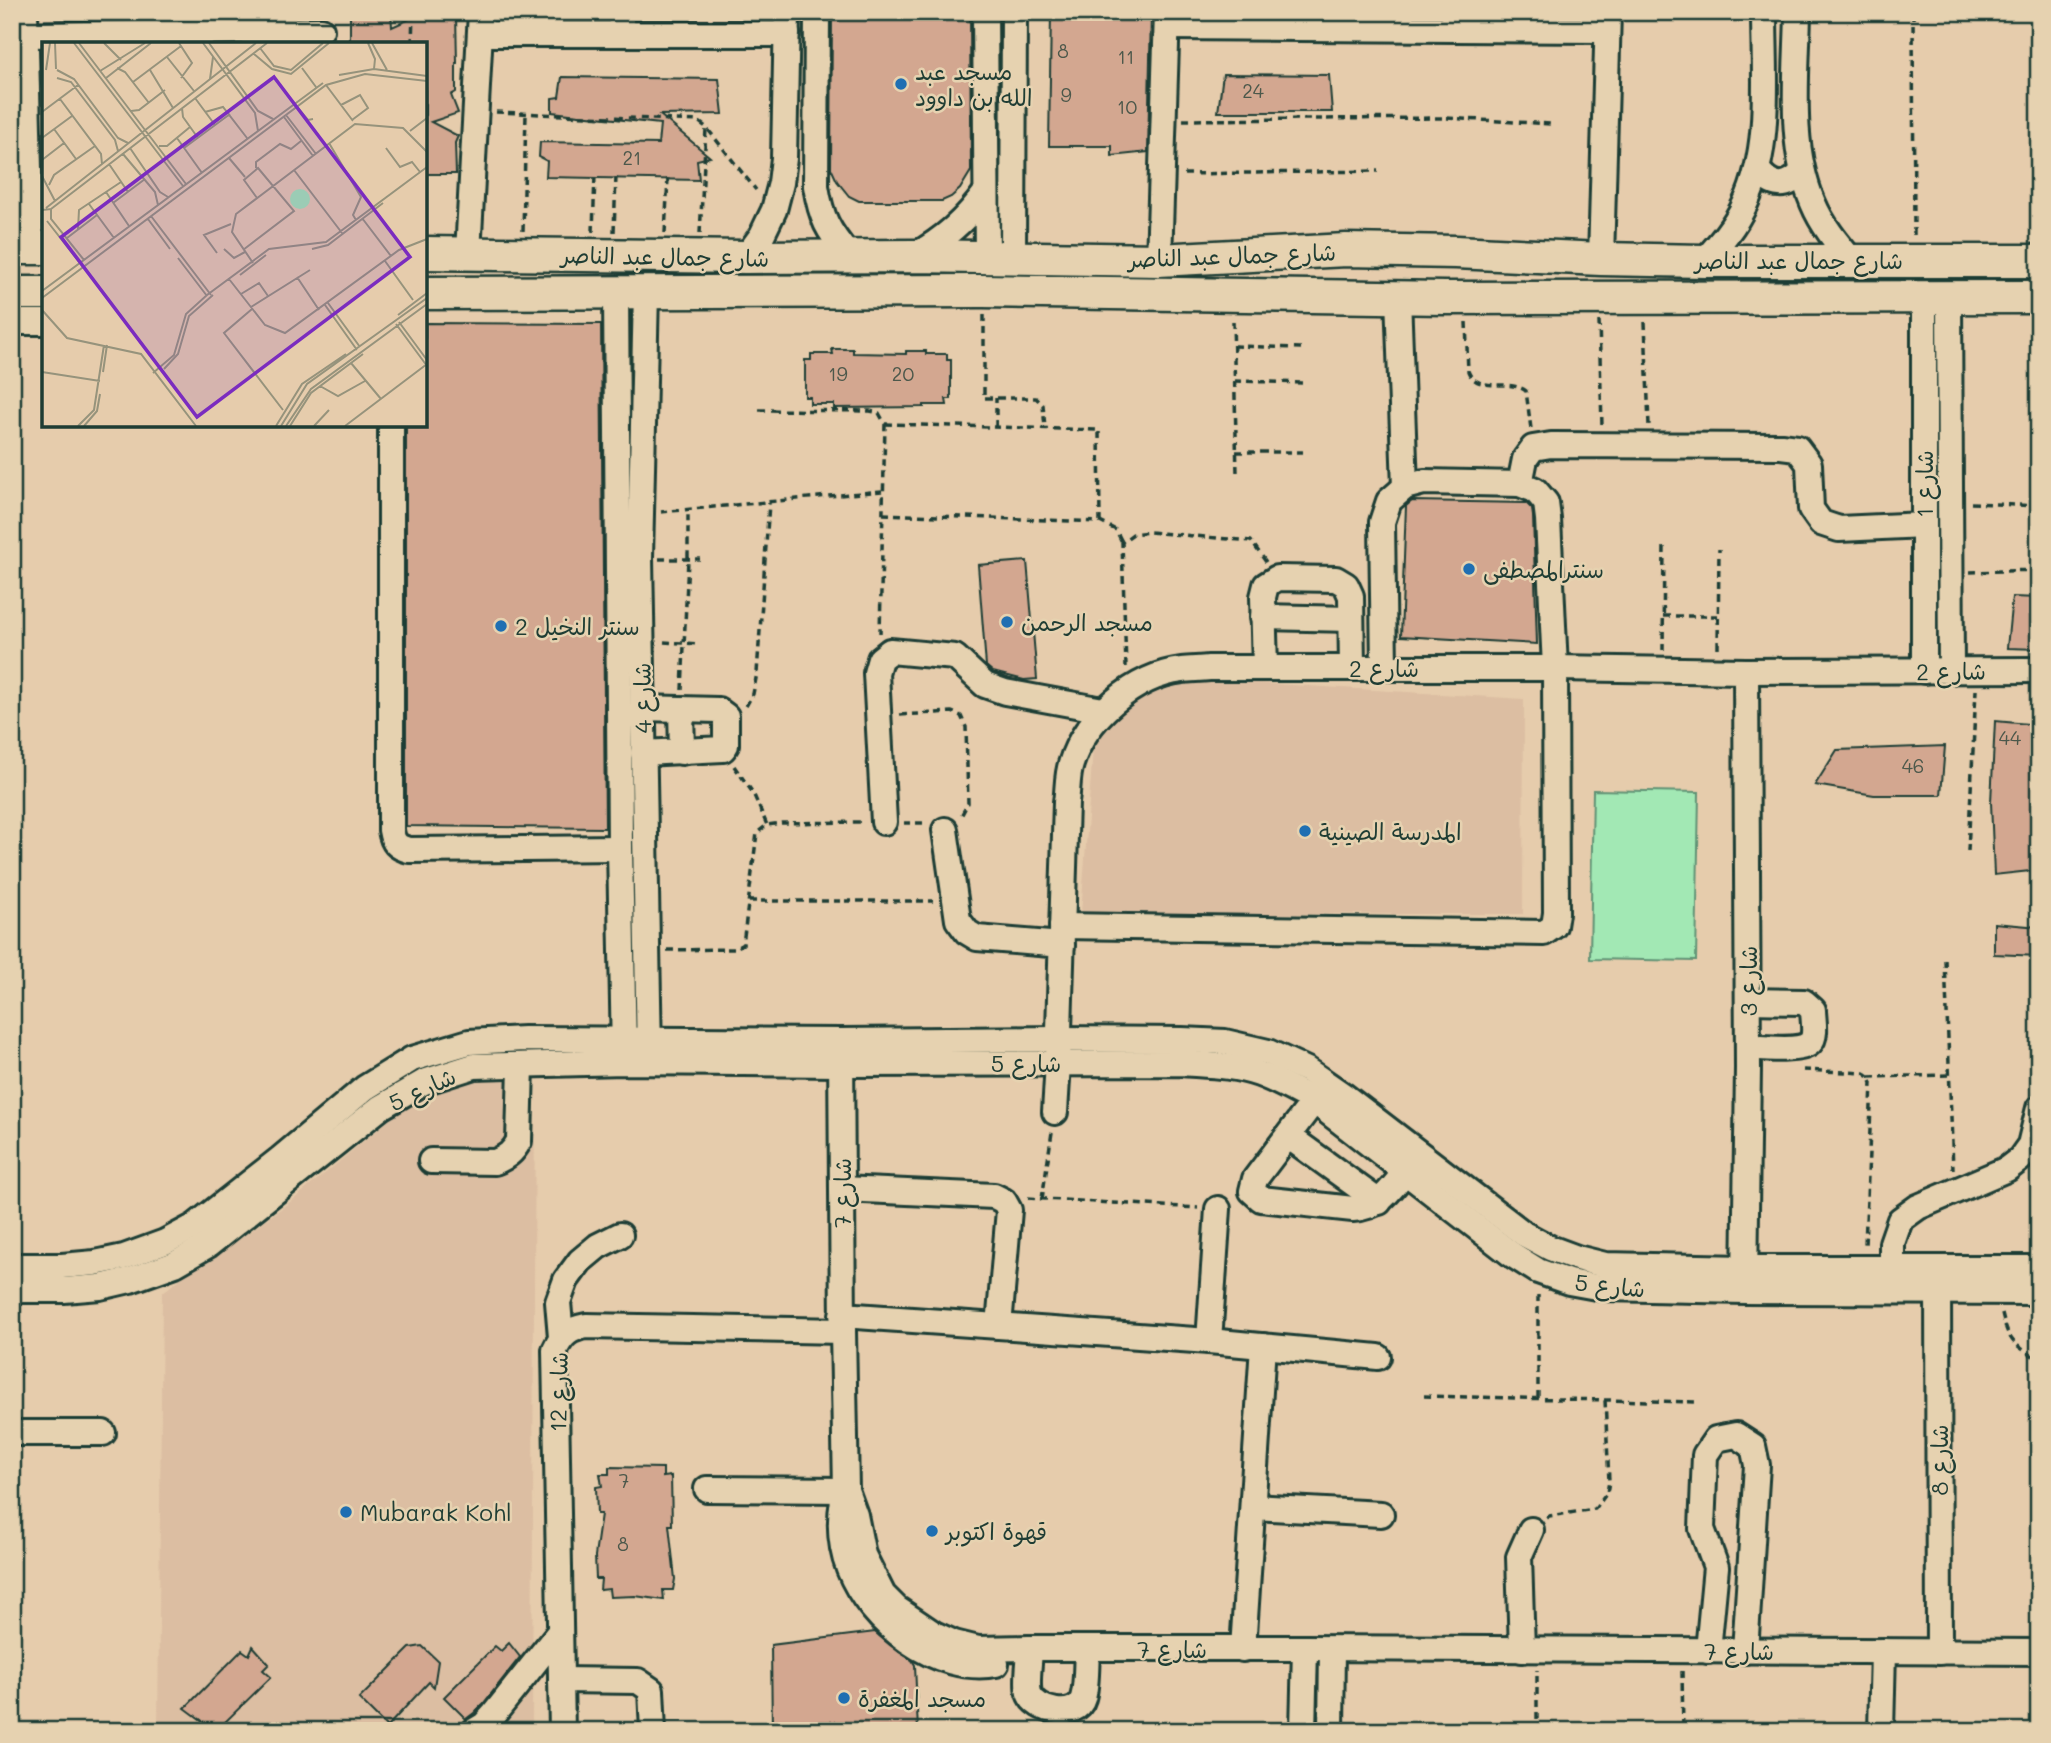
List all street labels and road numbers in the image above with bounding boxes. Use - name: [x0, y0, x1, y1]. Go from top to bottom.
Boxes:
- street label: شارع جمال عبد الناصر: [1125, 236, 1337, 276]
- street label: شارع جمال عبد الناصر: [559, 239, 769, 275]
- street label: شارع جمال عبد الناصر: [1693, 245, 1903, 277]
- street label: شارع 1: [1909, 450, 1941, 518]
- street label: شارع 2: [1349, 653, 1419, 685]
- street label: شارع 2: [1916, 655, 1986, 689]
- street label: شارع 4: [626, 662, 660, 734]
- street label: شارع 3: [1733, 946, 1765, 1016]
- street label: شارع 5: [991, 1048, 1061, 1080]
- street label: شارع 5: [384, 1060, 461, 1119]
- street label: شارع 7: [827, 1158, 859, 1228]
- street label: شارع 5: [1573, 1266, 1647, 1306]
- street label: شارع 12: [542, 1352, 576, 1432]
- street label: شارع 8: [1924, 1424, 1956, 1496]
- street label: شارع 7: [1137, 1634, 1207, 1666]
- street label: شارع 7: [1704, 1636, 1774, 1668]

